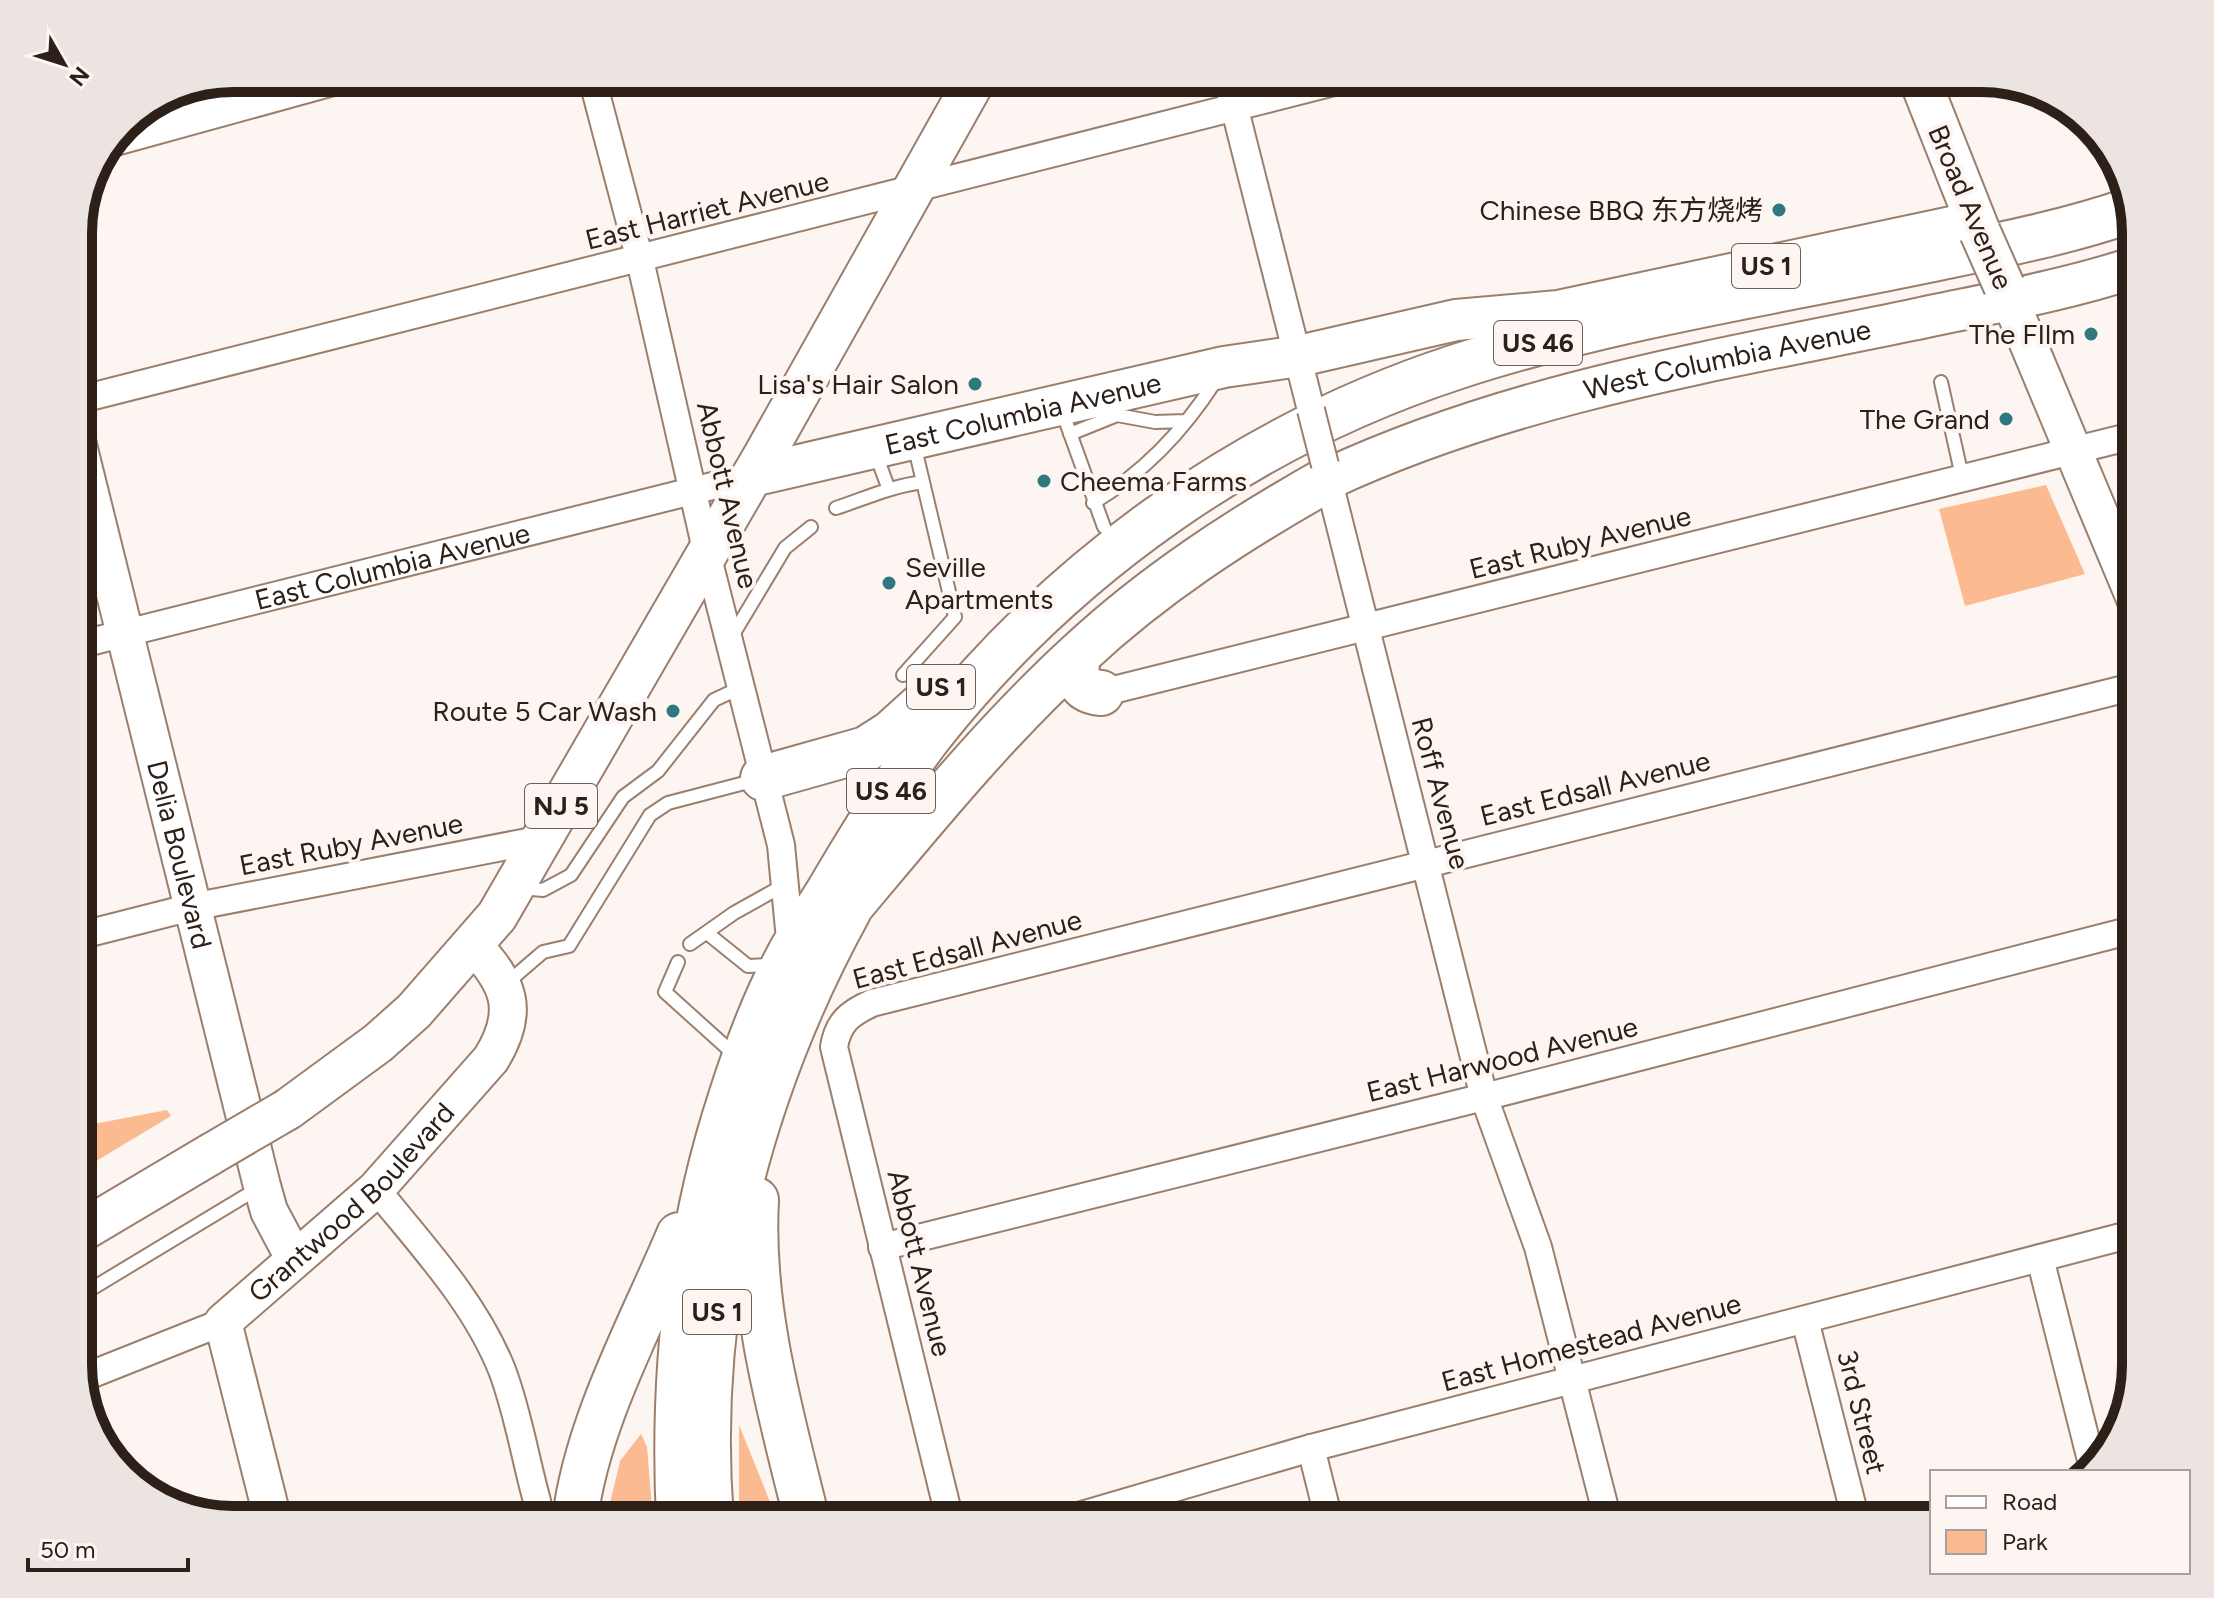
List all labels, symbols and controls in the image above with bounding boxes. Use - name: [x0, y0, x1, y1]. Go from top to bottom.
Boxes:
- north arrow: [24, 24, 104, 104]
- text: N: [63, 61, 95, 91]
- street label: Broad Avenue: [1921, 120, 2021, 294]
- street label: East Harriet Avenue: [582, 163, 832, 257]
- place label: Chinese BBQ 东方烧烤: [1480, 193, 1763, 227]
- marker: Chinese BBQ 东方烧烤: [1770, 201, 1788, 219]
- road number: US 1: [1732, 244, 1800, 288]
- street label: West Columbia Avenue: [1580, 312, 1874, 407]
- place label: The FIlm: [1969, 317, 2075, 351]
- road number: US 46: [1494, 321, 1582, 365]
- marker: The FIlm: [2082, 325, 2100, 343]
- street label: East Columbia Avenue: [881, 365, 1164, 462]
- place label: Lisa's Hair Salon: [757, 367, 959, 401]
- marker: Lisa's Hair Salon: [966, 375, 984, 393]
- street label: Abbott Avenue: [690, 398, 766, 592]
- place label: The Grand: [1860, 402, 1990, 436]
- marker: The Grand: [1997, 410, 2015, 428]
- place label: Cheema Farms: [1060, 464, 1247, 498]
- marker: Cheema Farms: [1035, 472, 1053, 490]
- street label: East Ruby Avenue: [1466, 498, 1694, 586]
- street label: East Columbia Avenue: [251, 515, 533, 617]
- place label: Seville Apartments: [905, 550, 1053, 616]
- marker: Seville Apartments: [880, 574, 898, 592]
- road number: US 1: [907, 665, 975, 709]
- place label: Route 5 Car Wash: [432, 694, 657, 728]
- marker: Route 5 Car Wash: [664, 702, 682, 720]
- street label: Roff Avenue: [1404, 713, 1478, 873]
- street label: East Edsall Avenue: [1477, 743, 1713, 833]
- street label: Delia Boulevard: [140, 757, 219, 952]
- road number: US 46: [847, 769, 935, 813]
- road number: NJ 5: [525, 784, 597, 828]
- street label: East Ruby Avenue: [236, 806, 466, 882]
- street label: East Edsall Avenue: [849, 902, 1085, 996]
- street label: East Harwood Avenue: [1363, 1009, 1641, 1109]
- street label: Grantwood Boulevard: [241, 1096, 461, 1309]
- street label: Abbott Avenue: [880, 1166, 960, 1360]
- street label: East Homestead Avenue: [1437, 1286, 1745, 1398]
- road number: US 1: [683, 1290, 751, 1334]
- street label: 3rd Street: [1830, 1347, 1894, 1477]
- legend: [1930, 1470, 2190, 1574]
- text: Road: [2002, 1487, 2057, 1516]
- scale bar: [28, 1522, 188, 1572]
- text: Park: [2002, 1527, 2048, 1556]
- text: 50 m: [40, 1535, 96, 1564]

